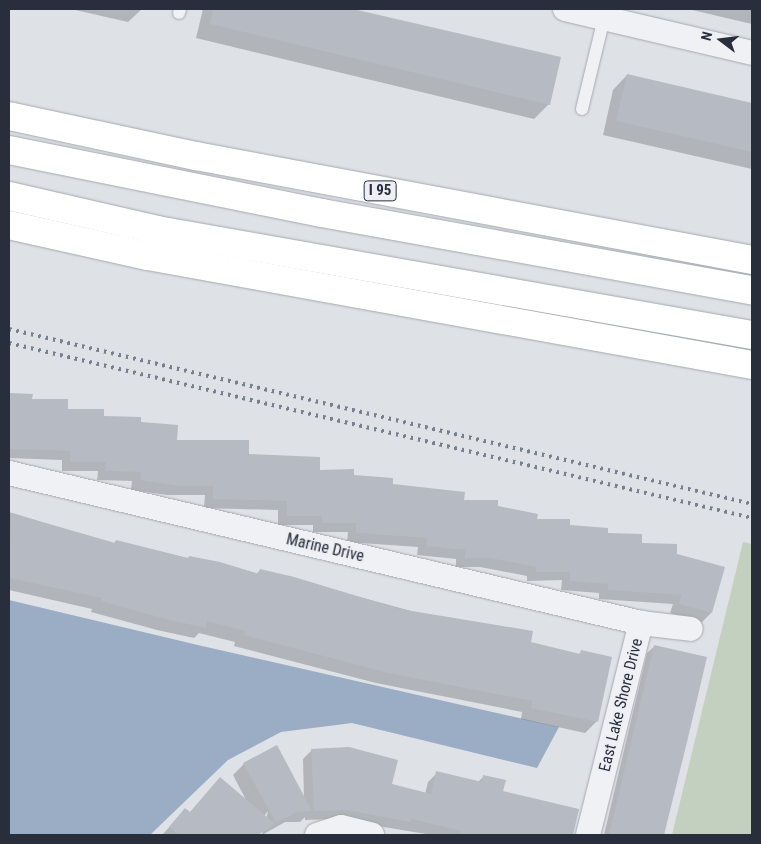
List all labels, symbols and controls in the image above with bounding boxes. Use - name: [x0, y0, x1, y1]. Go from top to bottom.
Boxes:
- north arrow: [696, 15, 746, 65]
- text: N: [698, 30, 715, 42]
- road number: I 95: [362, 178, 398, 204]
- street label: Marine Drive: [284, 530, 366, 566]
- street label: East Lake Shore Drive: [595, 636, 647, 774]

